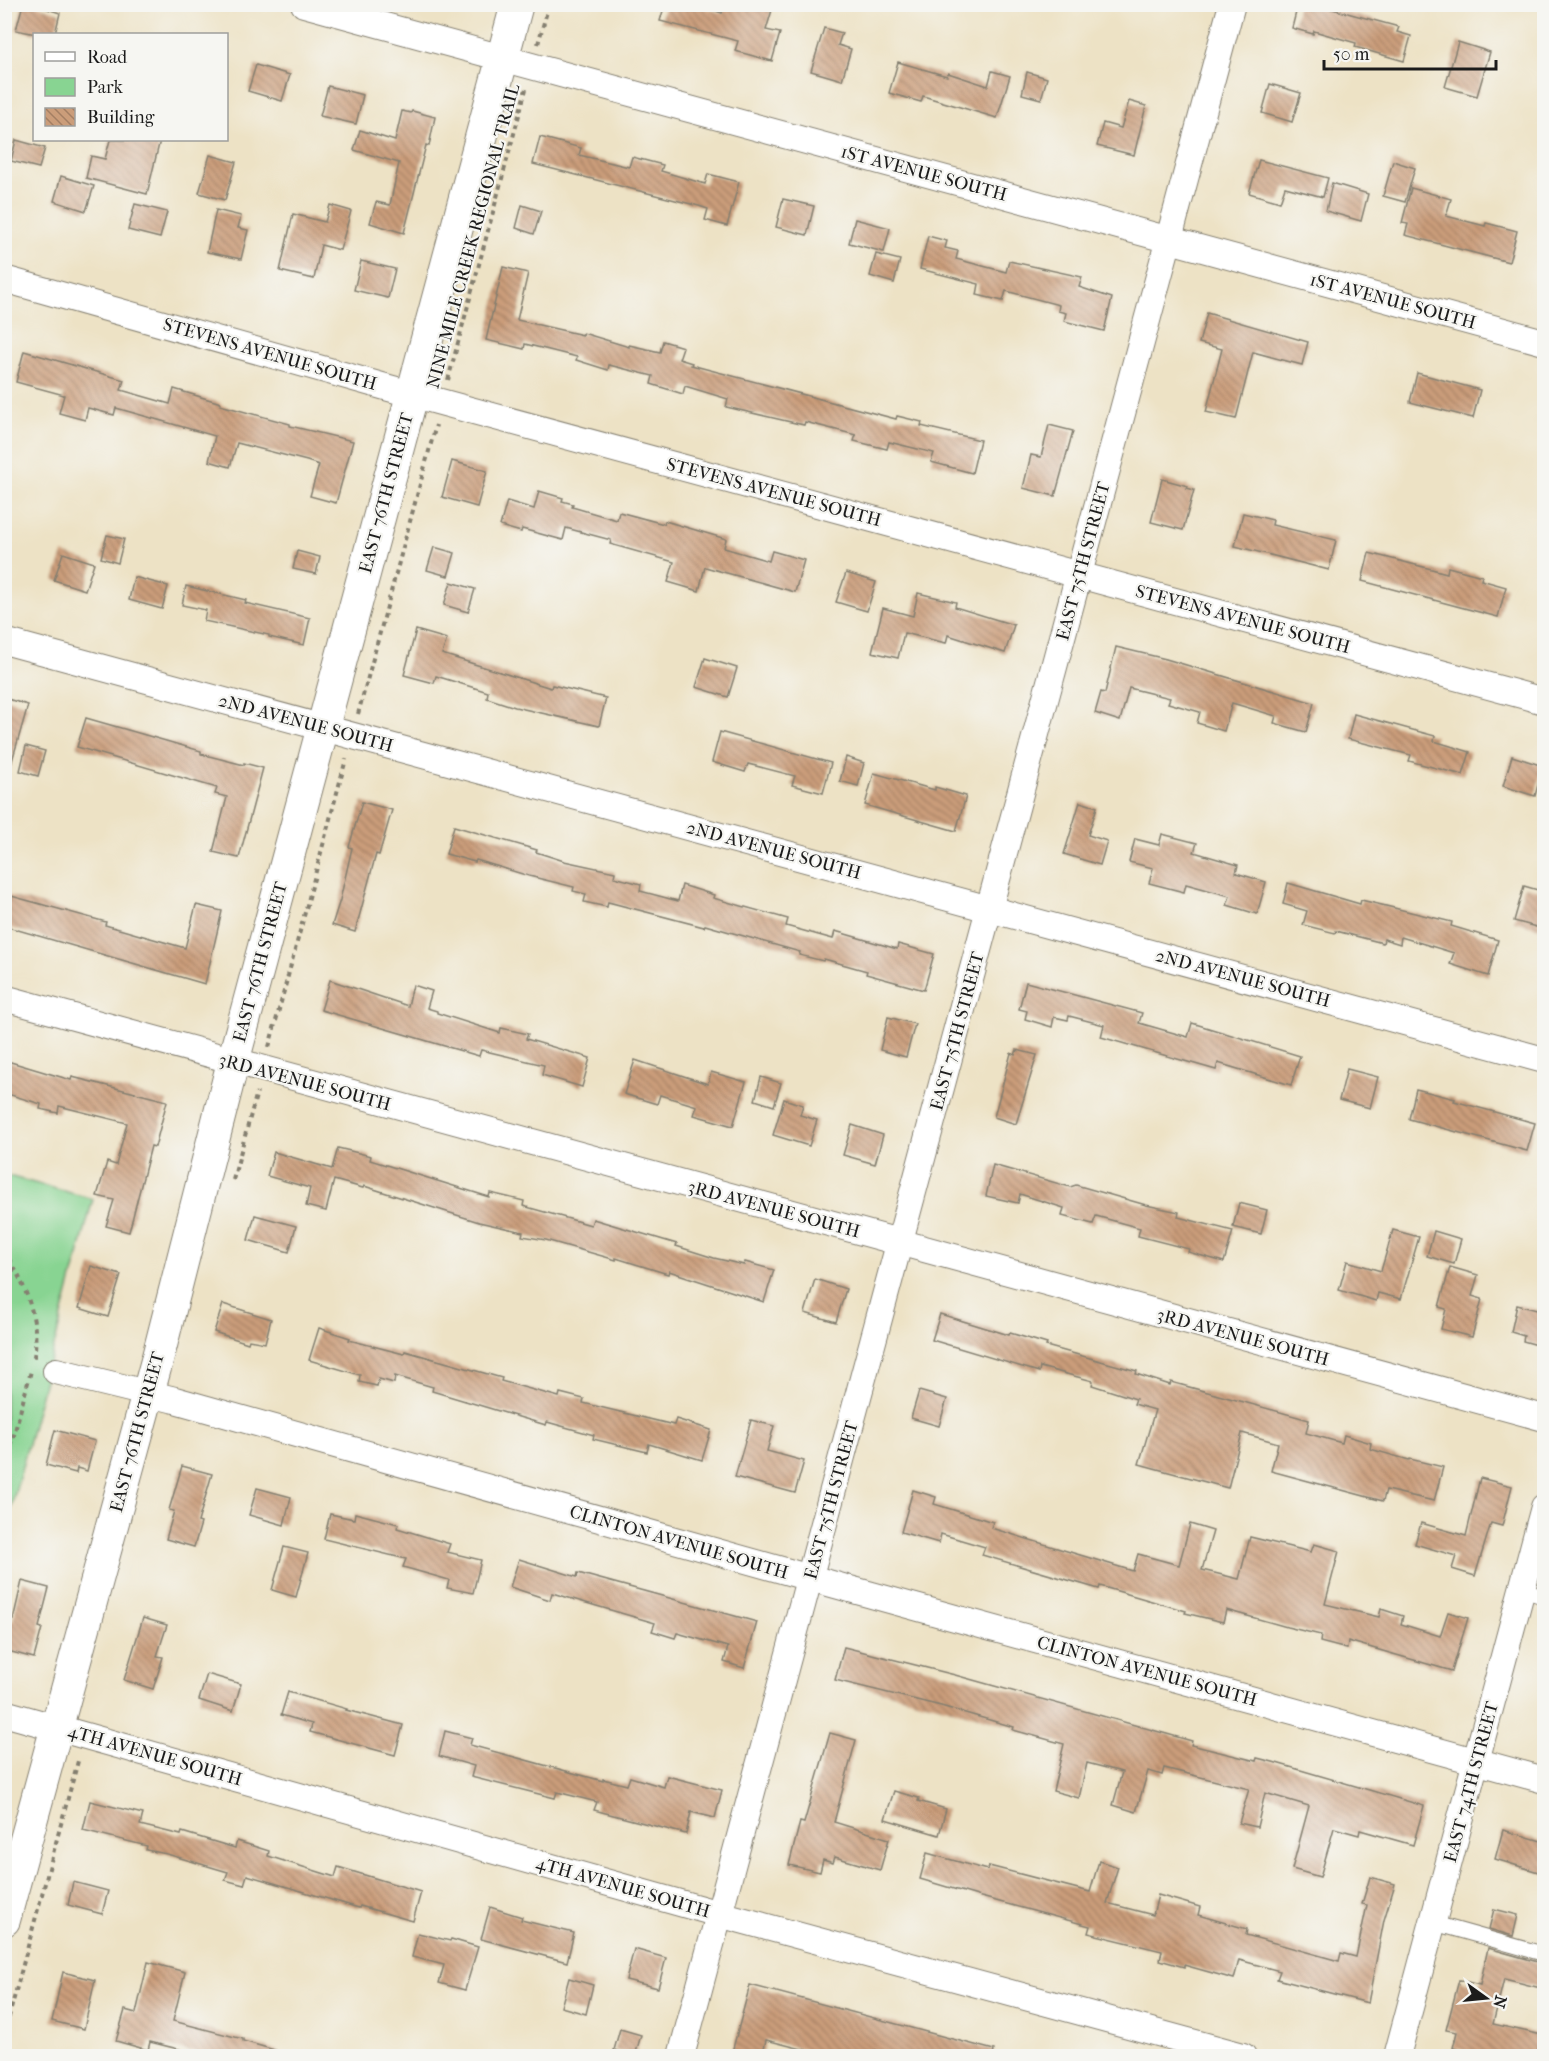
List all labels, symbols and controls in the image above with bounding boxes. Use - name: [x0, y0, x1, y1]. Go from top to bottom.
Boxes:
- legend: [33, 33, 228, 141]
- scale bar: [1324, 33, 1496, 71]
- text: 50 m: [1333, 44, 1370, 65]
- text: Road: [87, 47, 127, 68]
- text: Park: [87, 77, 124, 98]
- street label: NINE MILE CREEK REGIONAL TRAIL: [423, 81, 524, 391]
- text: Building: [87, 107, 155, 128]
- street label: 1ST AVENUE SOUTH: [839, 141, 1009, 206]
- street label: 1ST AVENUE SOUTH: [1308, 269, 1478, 334]
- street label: STEVENS AVENUE SOUTH: [161, 314, 379, 395]
- street label: EAST 76TH STREET: [355, 410, 418, 576]
- street label: STEVENS AVENUE SOUTH: [664, 454, 883, 531]
- street label: EAST 75TH STREET: [1052, 479, 1115, 643]
- street label: STEVENS AVENUE SOUTH: [1133, 581, 1352, 658]
- street label: 2ND AVENUE SOUTH: [216, 690, 395, 757]
- street label: 2ND AVENUE SOUTH: [684, 817, 863, 884]
- street label: EAST 76TH STREET: [229, 879, 292, 1045]
- street label: 2ND AVENUE SOUTH: [1153, 945, 1332, 1012]
- street label: EAST 75TH STREET: [926, 949, 989, 1113]
- street label: 3RD AVENUE SOUTH: [216, 1049, 393, 1116]
- street label: 3RD AVENUE SOUTH: [685, 1176, 862, 1243]
- street label: 3RD AVENUE SOUTH: [1154, 1304, 1331, 1371]
- street label: EAST 76TH STREET: [106, 1349, 169, 1515]
- street label: EAST 75TH STREET: [800, 1418, 863, 1582]
- street label: CLINTON AVENUE SOUTH: [567, 1501, 791, 1584]
- street label: CLINTON AVENUE SOUTH: [1035, 1632, 1259, 1711]
- street label: EAST 74TH STREET: [1440, 1699, 1503, 1865]
- street label: 4TH AVENUE SOUTH: [65, 1721, 244, 1790]
- street label: 4TH AVENUE SOUTH: [533, 1853, 712, 1922]
- north arrow: [1456, 1968, 1516, 2028]
- text: N: [1489, 1993, 1511, 2011]

